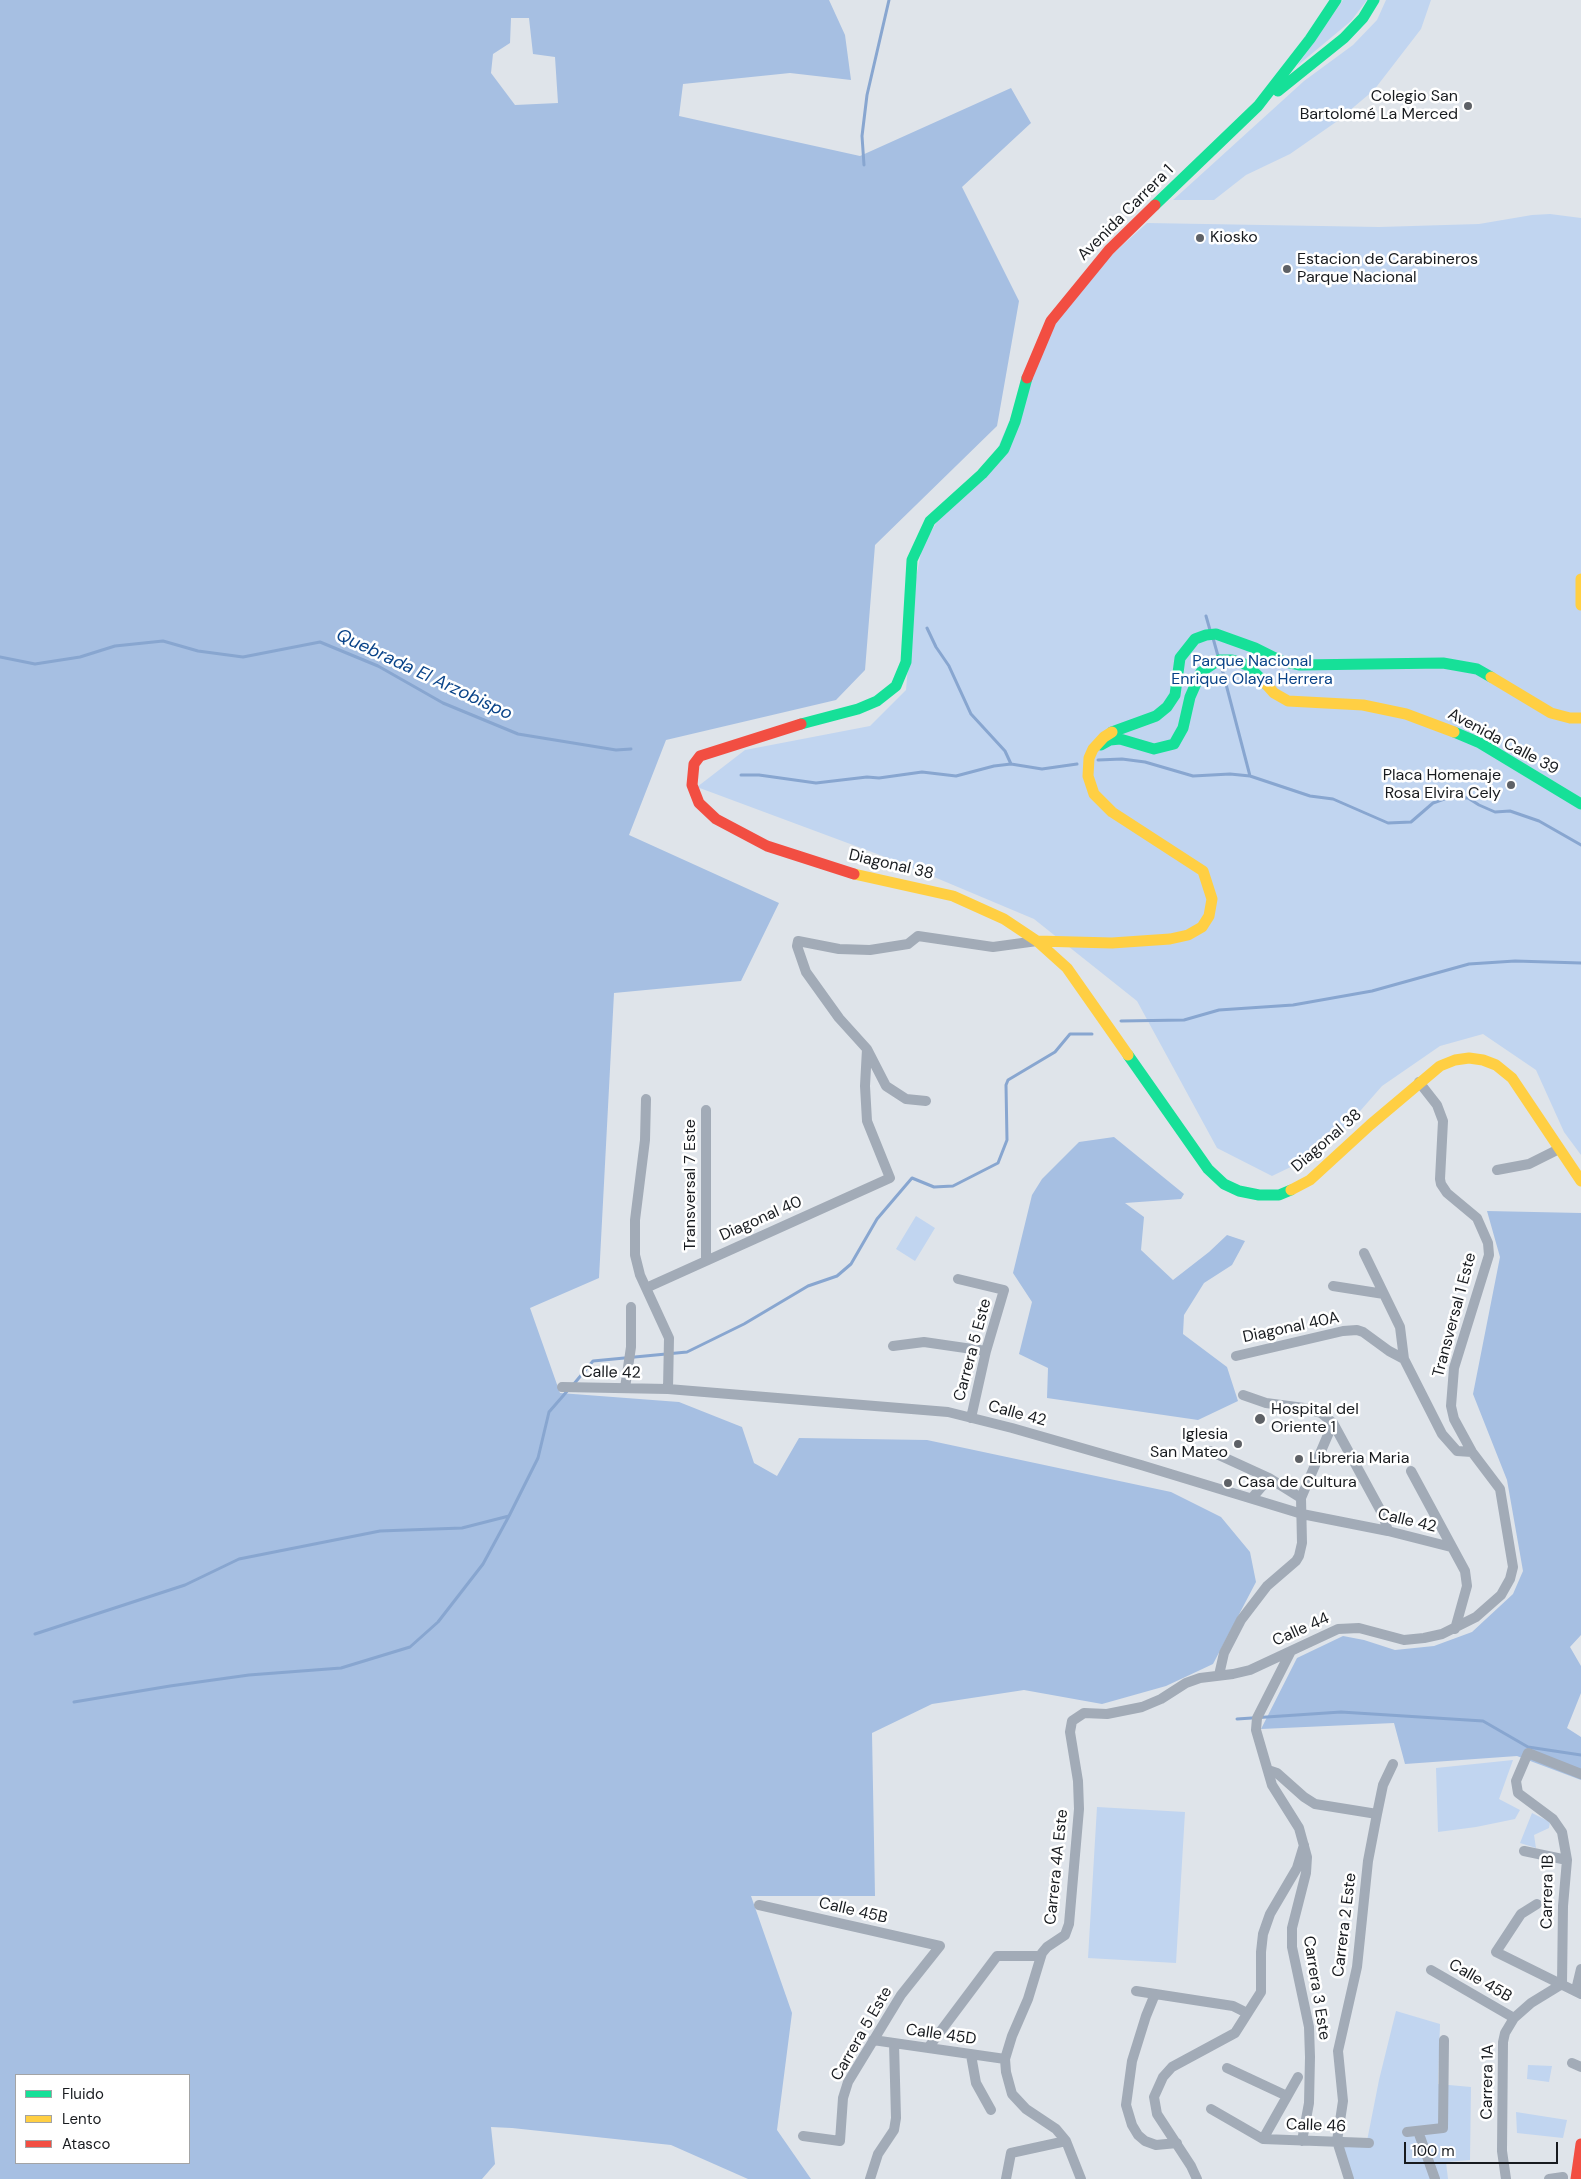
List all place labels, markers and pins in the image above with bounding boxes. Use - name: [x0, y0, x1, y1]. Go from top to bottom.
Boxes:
- place label: Colegio San Bartolomé La Merced: [1300, 87, 1458, 125]
- marker: Colegio San Bartolomé La Merced: [1462, 100, 1474, 112]
- place label: Kiosko: [1210, 228, 1258, 248]
- marker: Kiosko: [1194, 232, 1206, 244]
- place label: Estacion de Carabineros Parque Nacional: [1297, 250, 1478, 288]
- marker: Estacion de Carabineros Parque Nacional: [1281, 263, 1293, 275]
- place label: Placa Homenaje Rosa Elvira Cely: [1383, 766, 1501, 804]
- marker: Placa Homenaje Rosa Elvira Cely: [1505, 779, 1517, 791]
- place label: Hospital del Oriente 1: [1271, 1400, 1359, 1438]
- marker: Hospital del Oriente 1: [1253, 1412, 1267, 1426]
- place label: Iglesia San Mateo: [1150, 1425, 1228, 1463]
- marker: Iglesia San Mateo: [1232, 1438, 1244, 1450]
- place label: Libreria Maria: [1309, 1449, 1409, 1469]
- marker: Libreria Maria: [1293, 1453, 1305, 1465]
- place label: Casa de Cultura: [1238, 1473, 1357, 1493]
- marker: Casa de Cultura: [1222, 1477, 1234, 1489]

